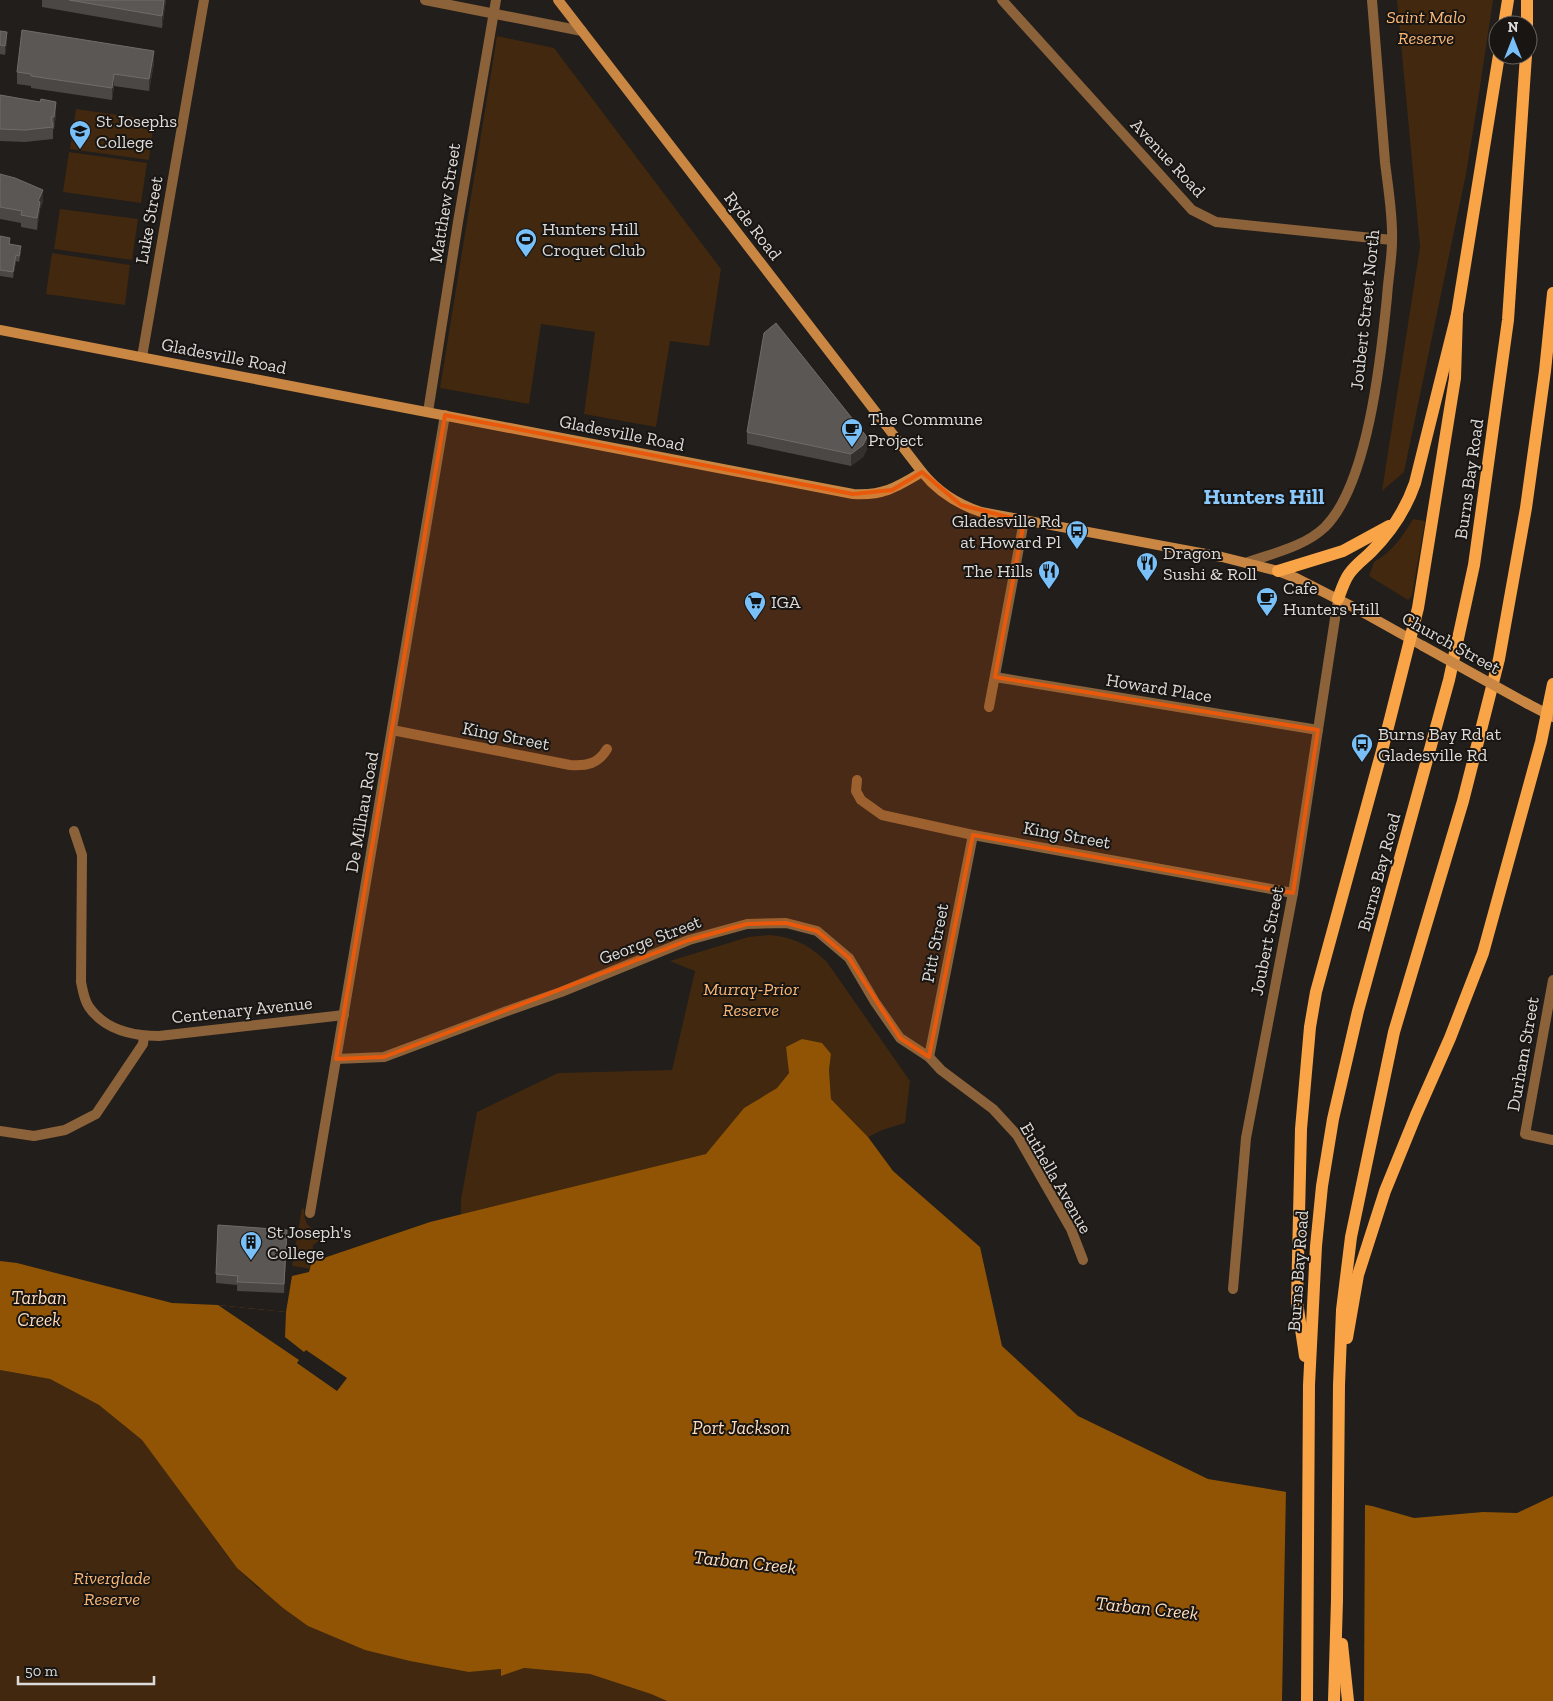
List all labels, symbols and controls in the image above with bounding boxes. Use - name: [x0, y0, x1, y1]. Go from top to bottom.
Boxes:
- park label: Saint Malo Reserve: [1386, 6, 1466, 49]
- north arrow: [1488, 15, 1538, 65]
- text: N: [1508, 19, 1519, 36]
- place label: St Josephs College: [96, 110, 177, 153]
- street label: Avenue Road: [1126, 114, 1210, 202]
- school or university icon: St Josephs College: [68, 119, 92, 150]
- street label: Matthew Street: [425, 141, 465, 264]
- street label: Luke Street: [130, 174, 168, 266]
- street label: Ryde Road: [719, 187, 787, 265]
- place label: Hunters Hill Croquet Club: [542, 218, 645, 261]
- sports icon: Hunters Hill Croquet Club: [514, 227, 538, 258]
- street label: Joubert Street North: [1346, 229, 1384, 391]
- street label: Gladesville Road: [159, 333, 289, 379]
- place label: The Commune Project: [868, 408, 983, 451]
- street label: Gladesville Road: [557, 410, 687, 456]
- cafe icon: The Commune Project: [840, 417, 864, 448]
- street label: Burns Bay Road: [1450, 417, 1488, 541]
- district label: Hunters Hill: [1203, 483, 1325, 510]
- place label: Gladesville Rd at Howard Pl: [952, 510, 1061, 553]
- bus stop icon: Gladesville Rd at Howard Pl: [1065, 519, 1089, 550]
- place label: Dragon Sushi & Roll: [1163, 542, 1257, 585]
- restaurant icon: Dragon Sushi & Roll: [1135, 551, 1159, 582]
- restaurant icon: The Hills: [1037, 559, 1061, 590]
- place label: The Hills: [963, 560, 1033, 582]
- place label: Cafe Hunters Hill: [1283, 577, 1380, 620]
- cafe icon: Cafe Hunters Hill: [1255, 586, 1279, 617]
- supermarket icon: IGA: [743, 590, 767, 621]
- place label: IGA: [771, 591, 801, 613]
- street label: Church Street: [1398, 607, 1504, 679]
- street label: Howard Place: [1105, 669, 1213, 707]
- street label: King Street: [461, 717, 552, 755]
- place label: Burns Bay Rd at Gladesville Rd: [1378, 723, 1501, 766]
- bus stop icon: Burns Bay Rd at Gladesville Rd: [1350, 732, 1374, 763]
- street label: De Milhau Road: [341, 750, 383, 874]
- street label: Burns Bay Road: [1353, 810, 1405, 934]
- street label: King Street: [1022, 817, 1113, 854]
- street label: Joubert Street: [1246, 884, 1288, 998]
- street label: Pitt Street: [917, 901, 954, 984]
- street label: George Street: [596, 910, 704, 970]
- park label: Murray-Prior Reserve: [703, 978, 800, 1021]
- street label: Centenary Avenue: [171, 992, 313, 1028]
- street label: Durham Street: [1502, 995, 1544, 1113]
- street label: Euthella Avenue: [1015, 1118, 1097, 1238]
- street label: Burns Bay Road: [1283, 1209, 1313, 1332]
- place label: St Joseph's College: [267, 1221, 351, 1264]
- building icon: St Joseph's College: [239, 1230, 263, 1261]
- water label: Tarban Creek: [11, 1286, 67, 1331]
- water label: Port Jackson: [692, 1416, 790, 1439]
- water label: Tarban Creek: [693, 1545, 797, 1579]
- park label: Riverglade Reserve: [73, 1567, 151, 1610]
- water label: Tarban Creek: [1095, 1591, 1199, 1625]
- scale bar: [18, 1654, 154, 1686]
- text: 50 m: [25, 1662, 58, 1680]

